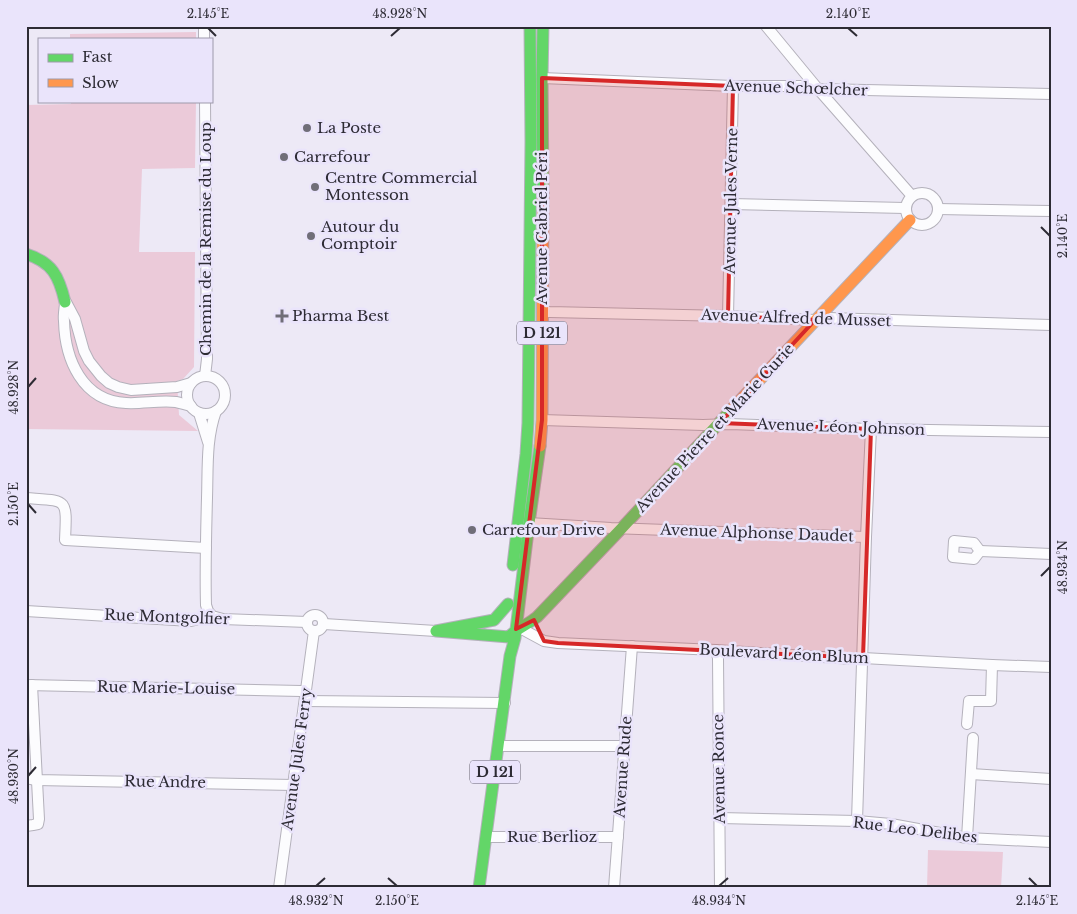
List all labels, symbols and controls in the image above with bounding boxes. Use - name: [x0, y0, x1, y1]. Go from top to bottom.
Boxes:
- text: 2.145°E: [187, 6, 230, 21]
- text: 48.928°N: [373, 6, 428, 21]
- text: 2.140°E: [826, 6, 870, 21]
- legend: [38, 38, 212, 102]
- text: Fast: [82, 47, 113, 66]
- text: Slow: [82, 73, 119, 92]
- street label: Avenue Schœlcher: [723, 75, 869, 100]
- place label: La Poste: [317, 118, 381, 137]
- street label: Chemin de la Remise du Loup: [196, 122, 215, 356]
- marker: La Poste: [301, 122, 313, 134]
- street label: Avenue Jules Verne: [720, 128, 741, 275]
- place label: Carrefour: [294, 147, 371, 166]
- marker: Carrefour: [278, 151, 290, 163]
- street label: Avenue Gabriel Péri: [532, 151, 551, 306]
- place label: Centre Commercial Montesson: [325, 168, 478, 204]
- marker: Centre Commercial Montesson: [309, 181, 321, 193]
- text: 2.140°E: [1055, 214, 1070, 258]
- place label: Autour du Comptoir: [320, 217, 399, 253]
- marker: Autour du Comptoir: [305, 230, 317, 242]
- street label: Avenue Alfred de Musset: [699, 305, 892, 330]
- place label: Pharma Best: [292, 306, 390, 325]
- marker: Pharma Best: [276, 310, 288, 322]
- road number: D 121: [517, 322, 567, 344]
- street label: Avenue Pierre et Marie Curie: [631, 339, 798, 517]
- text: 48.928°N: [6, 359, 21, 414]
- street label: Avenue Léon Johnson: [756, 414, 925, 439]
- text: 2.150°E: [6, 482, 21, 526]
- place label: Carrefour Drive: [482, 520, 605, 539]
- street label: Avenue Alphonse Daudet: [659, 520, 854, 545]
- marker: Carrefour Drive: [466, 524, 478, 536]
- text: 48.934°N: [1055, 540, 1070, 594]
- street label: Rue Montgolfier: [104, 605, 231, 628]
- street label: Boulevard Léon Blum: [699, 640, 869, 667]
- street label: Rue Marie-Louise: [97, 677, 235, 698]
- street label: Avenue Jules Ferry: [277, 686, 316, 832]
- street label: Avenue Ronce: [708, 714, 729, 825]
- street label: Avenue Rude: [609, 715, 636, 820]
- text: 48.930°N: [6, 748, 21, 804]
- road number: D 121: [470, 760, 520, 784]
- street label: Rue Andre: [124, 771, 206, 792]
- street label: Rue Leo Delibes: [852, 812, 979, 847]
- street label: Rue Berlioz: [507, 827, 597, 846]
- text: 48.932°N: [289, 893, 344, 908]
- text: 2.150°E: [375, 893, 419, 908]
- text: 48.934°N: [692, 893, 746, 908]
- text: 2.145°E: [1016, 893, 1059, 908]

